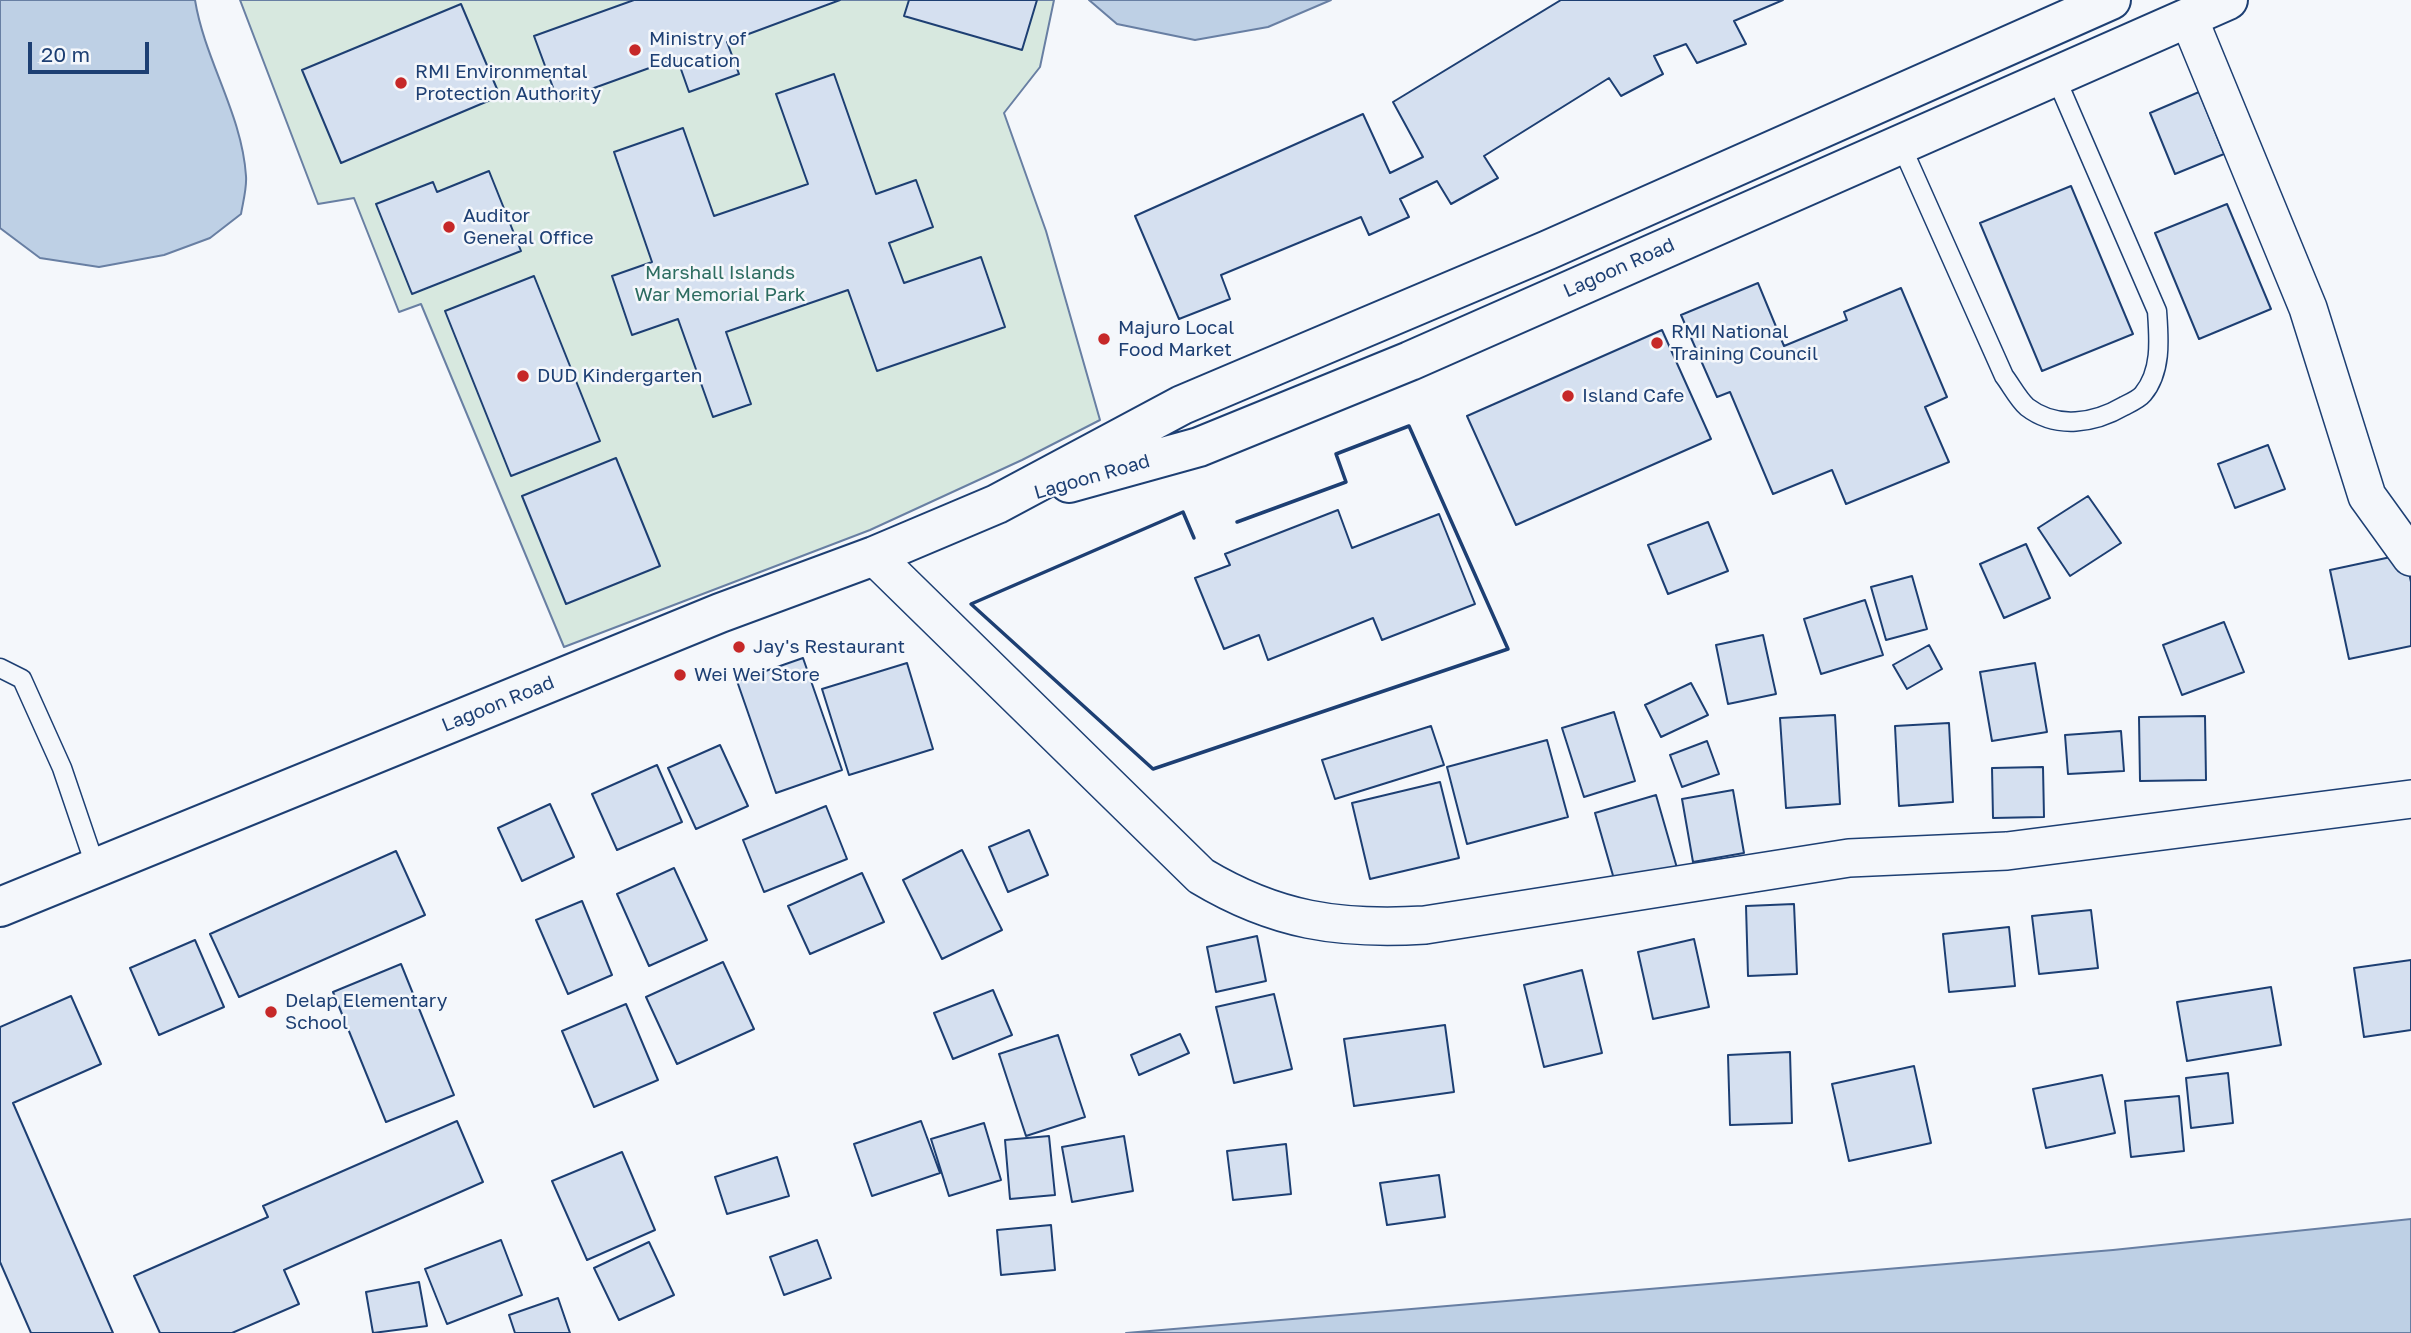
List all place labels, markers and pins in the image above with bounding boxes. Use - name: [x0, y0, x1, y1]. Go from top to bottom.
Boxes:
- place label: Ministry of Education: [649, 28, 746, 72]
- marker: Ministry of Education: [627, 42, 643, 58]
- place label: RMI Environmental Protection Authority: [415, 61, 601, 105]
- marker: RMI Environmental Protection Authority: [393, 75, 409, 91]
- place label: Auditor General Office: [463, 205, 593, 249]
- marker: Auditor General Office: [441, 219, 457, 235]
- place label: Majuro Local Food Market: [1118, 317, 1234, 361]
- place label: RMI National Training Council: [1671, 321, 1818, 365]
- marker: Majuro Local Food Market: [1096, 331, 1112, 347]
- marker: RMI National Training Council: [1649, 335, 1665, 351]
- place label: DUD Kindergarten: [537, 365, 703, 387]
- marker: DUD Kindergarten: [515, 368, 531, 384]
- place label: Island Cafe: [1582, 385, 1684, 407]
- marker: Island Cafe: [1560, 388, 1576, 404]
- place label: Jay's Restaurant: [753, 636, 905, 658]
- marker: Jay's Restaurant: [731, 639, 747, 655]
- place label: Wei Wei Store: [694, 664, 820, 686]
- marker: Wei Wei Store: [672, 667, 688, 683]
- place label: Delap Elementary School: [285, 990, 447, 1034]
- marker: Delap Elementary School: [263, 1004, 279, 1020]

